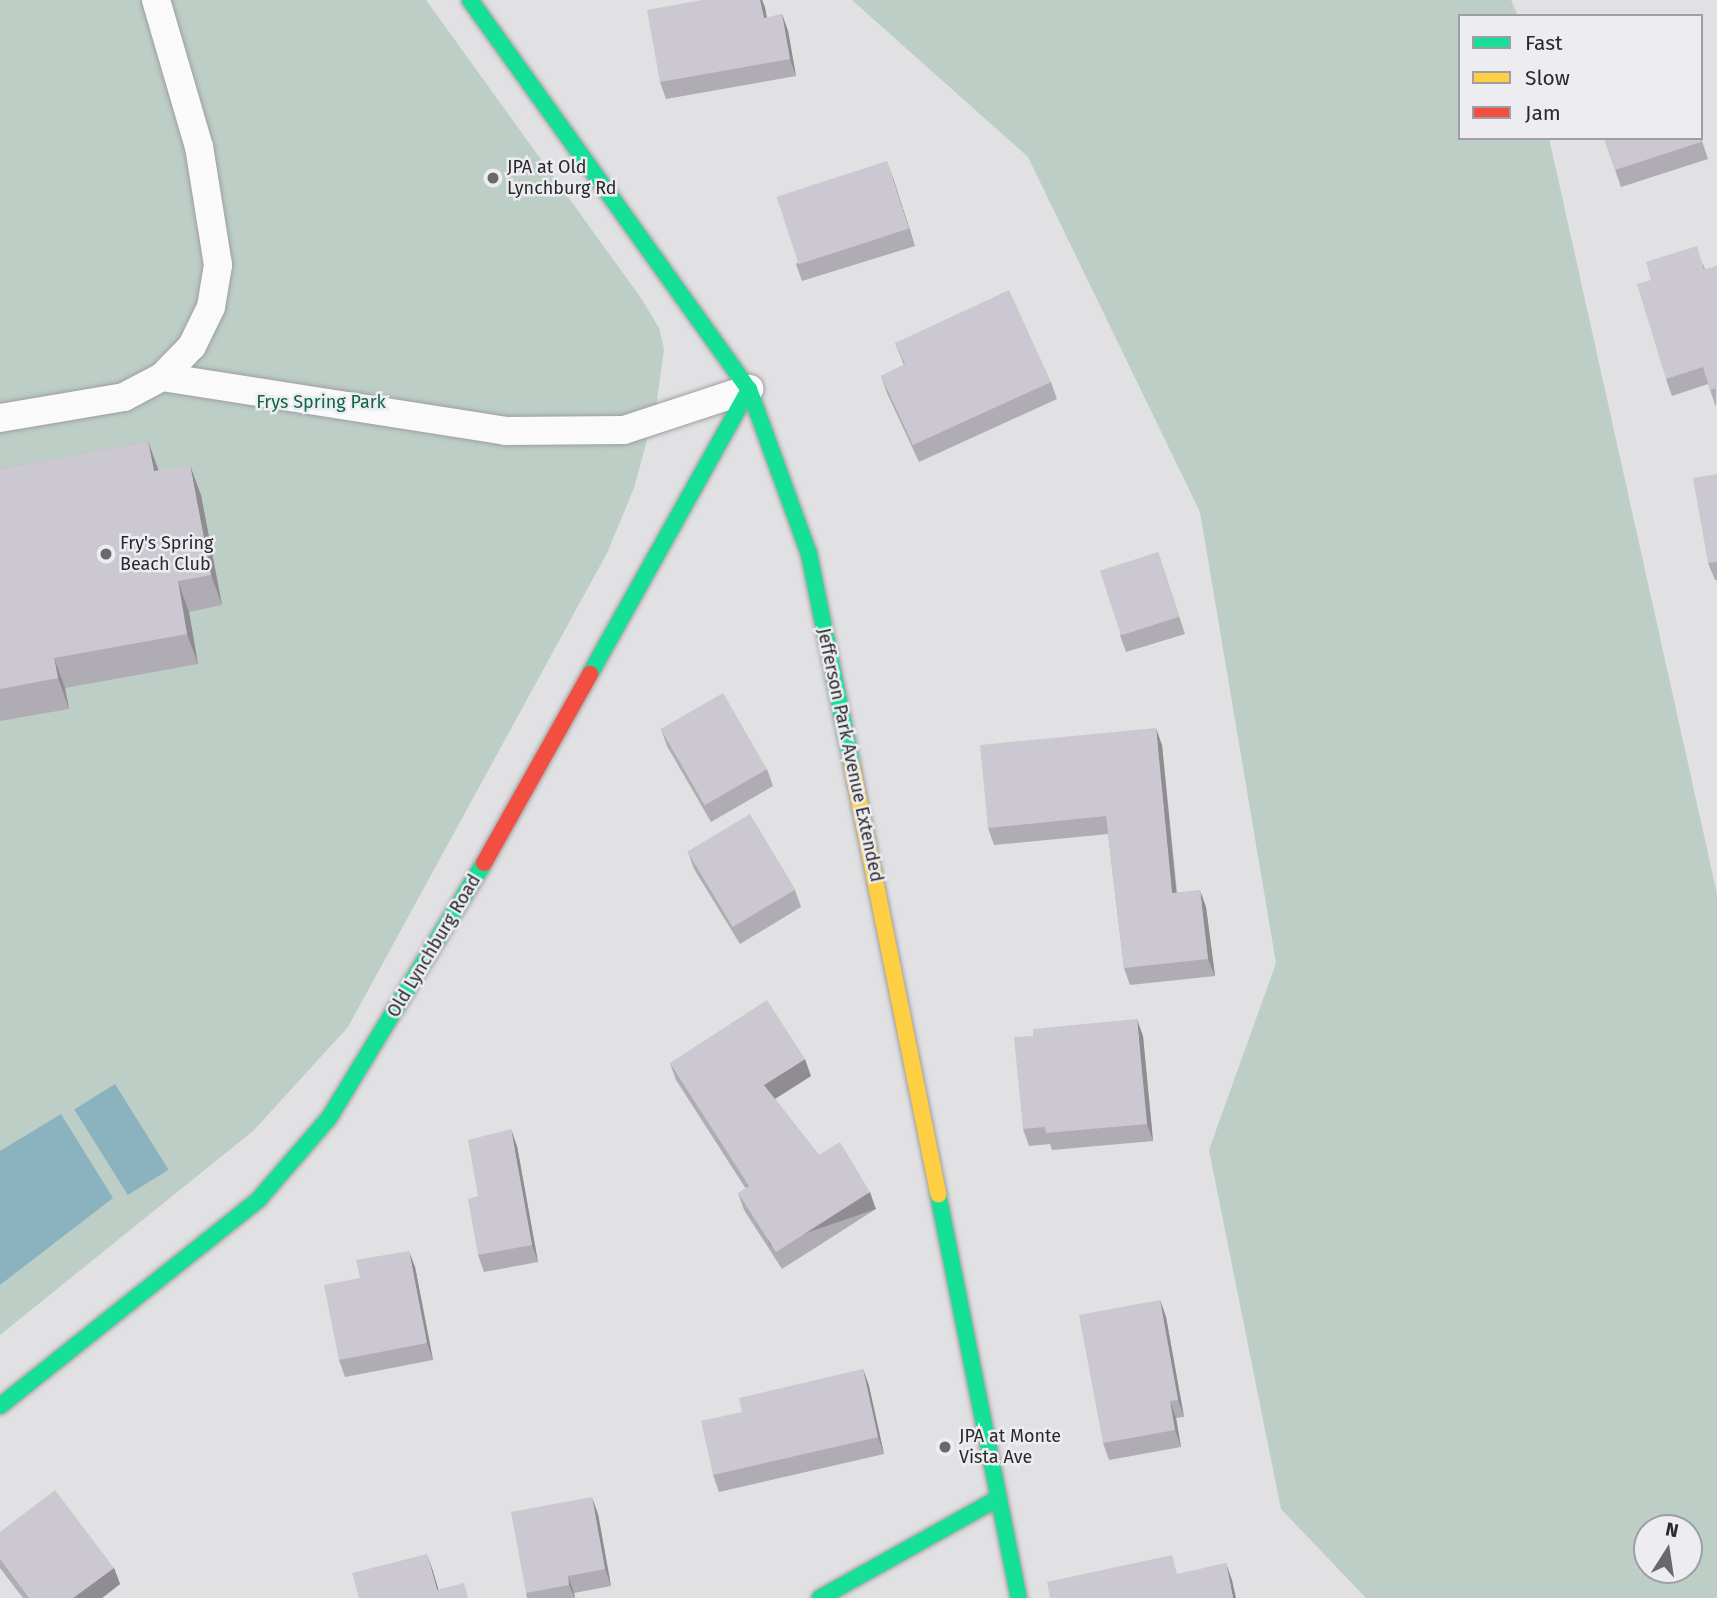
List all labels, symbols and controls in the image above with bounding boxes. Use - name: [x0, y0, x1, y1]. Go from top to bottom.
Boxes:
- legend: [1458, 14, 1703, 140]
- text: Fast: [1525, 30, 1563, 56]
- text: Slow: [1525, 65, 1570, 91]
- text: Jam: [1525, 100, 1561, 126]
- place label: JPA at Old Lynchburg Rd: [507, 157, 617, 200]
- marker: JPA at Old Lynchburg Rd: [485, 170, 501, 186]
- park label: Frys Spring Park: [256, 391, 386, 413]
- place label: Fry's Spring Beach Club: [120, 533, 213, 576]
- marker: Fry's Spring Beach Club: [98, 546, 114, 562]
- street label: Jefferson Park Avenue Extended: [813, 626, 887, 884]
- street label: Old Lynchburg Road: [383, 871, 485, 1021]
- place label: JPA at Monte Vista Ave: [959, 1426, 1061, 1468]
- marker: JPA at Monte Vista Ave: [937, 1439, 953, 1455]
- north arrow: [1633, 1514, 1703, 1584]
- text: N: [1663, 1517, 1681, 1542]

